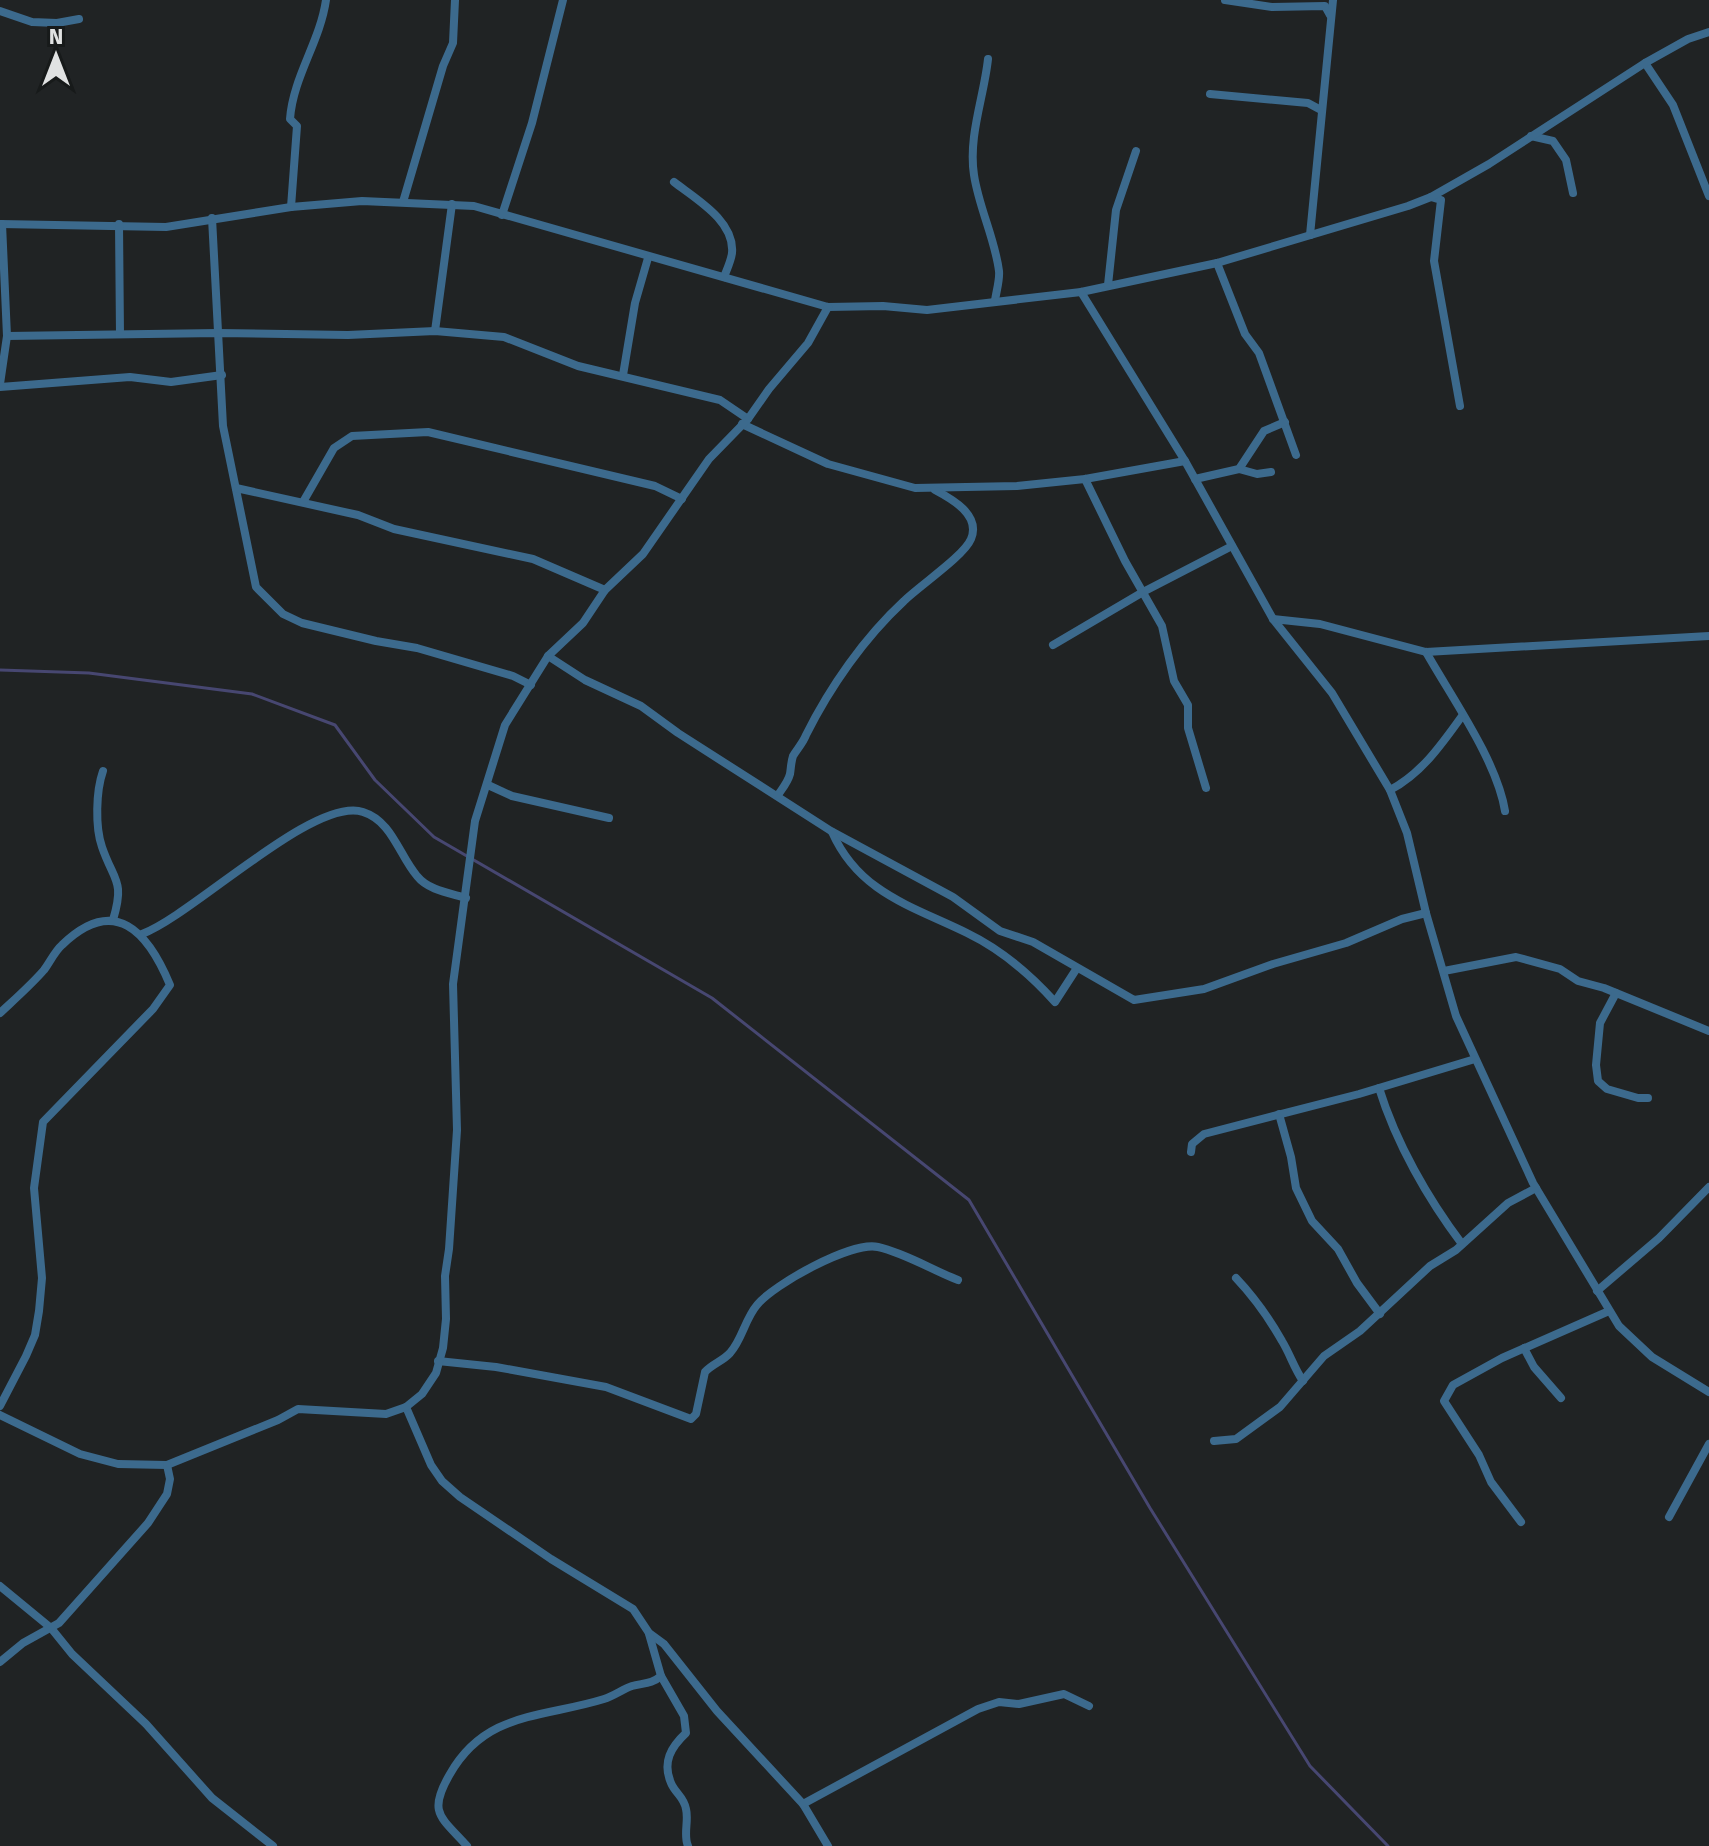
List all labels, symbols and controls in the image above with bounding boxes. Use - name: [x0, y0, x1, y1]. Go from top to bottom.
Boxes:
- north arrow: [16, 16, 96, 96]
- text: N: [49, 23, 63, 50]

